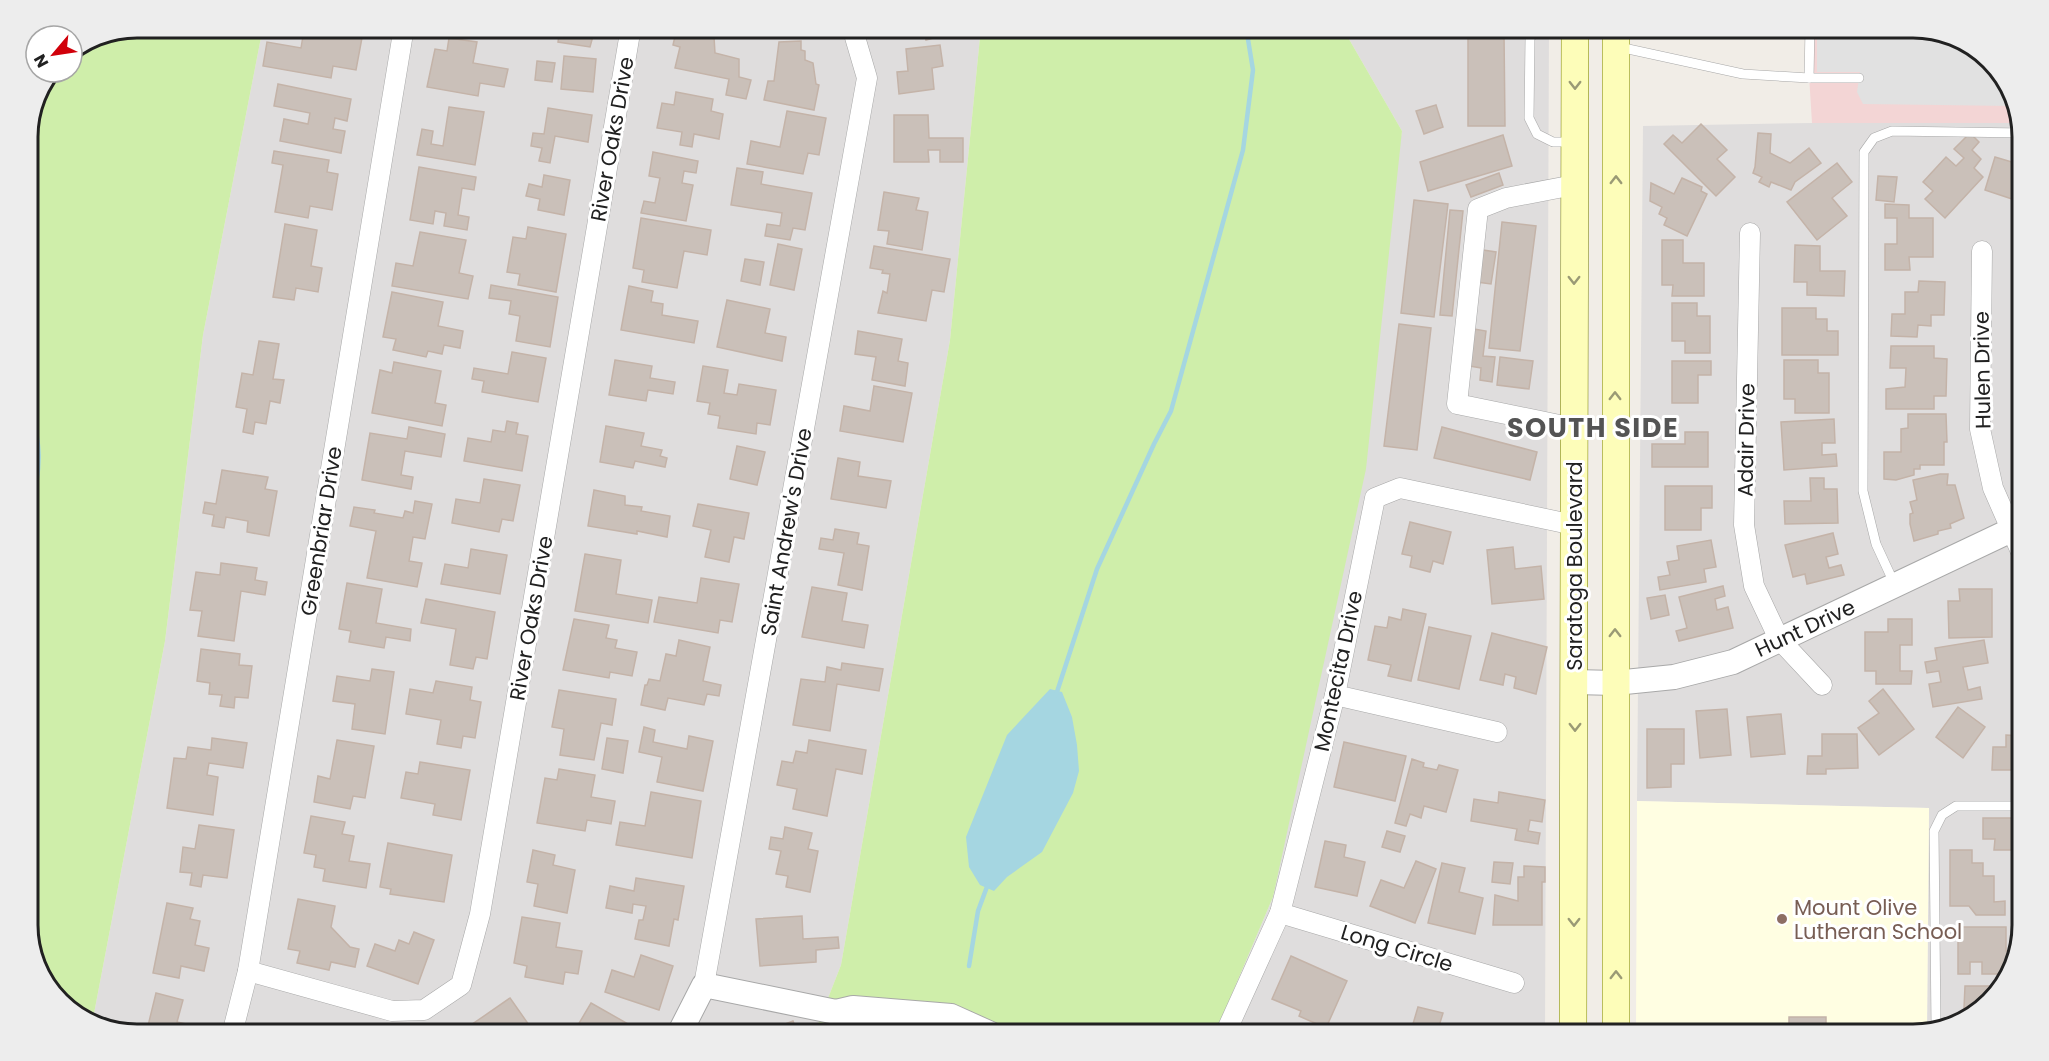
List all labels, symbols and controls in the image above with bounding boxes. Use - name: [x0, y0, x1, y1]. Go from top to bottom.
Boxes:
- north arrow: [24, 24, 84, 84]
- text: N: [28, 50, 54, 72]
- street label: River Oaks Drive: [583, 54, 641, 224]
- one-way arrow: [1569, 81, 1581, 90]
- one-way arrow: [1610, 176, 1622, 185]
- one-way arrow: [1568, 276, 1580, 285]
- street label: Hulen Drive: [1966, 311, 1998, 429]
- street label: Adair Drive: [1731, 383, 1761, 497]
- one-way arrow: [1609, 392, 1621, 401]
- district label: SOUTH SIDE: [1507, 409, 1679, 446]
- street label: Saint Andrew's Drive: [753, 426, 819, 638]
- street label: Greenbriar Drive: [293, 444, 349, 618]
- street label: Saratoga Boulevard: [1560, 461, 1589, 671]
- street label: River Oaks Drive: [502, 533, 560, 703]
- street label: Montecita Drive: [1307, 588, 1369, 754]
- street label: Hunt Drive: [1750, 592, 1860, 664]
- one-way arrow: [1609, 629, 1621, 638]
- one-way arrow: [1569, 723, 1581, 732]
- place label: Mount Olive Lutheran School: [1794, 893, 1962, 946]
- marker: Mount Olive Lutheran School: [1775, 912, 1789, 926]
- street label: Long Circle: [1337, 917, 1457, 979]
- one-way arrow: [1568, 918, 1580, 927]
- one-way arrow: [1610, 971, 1622, 980]

